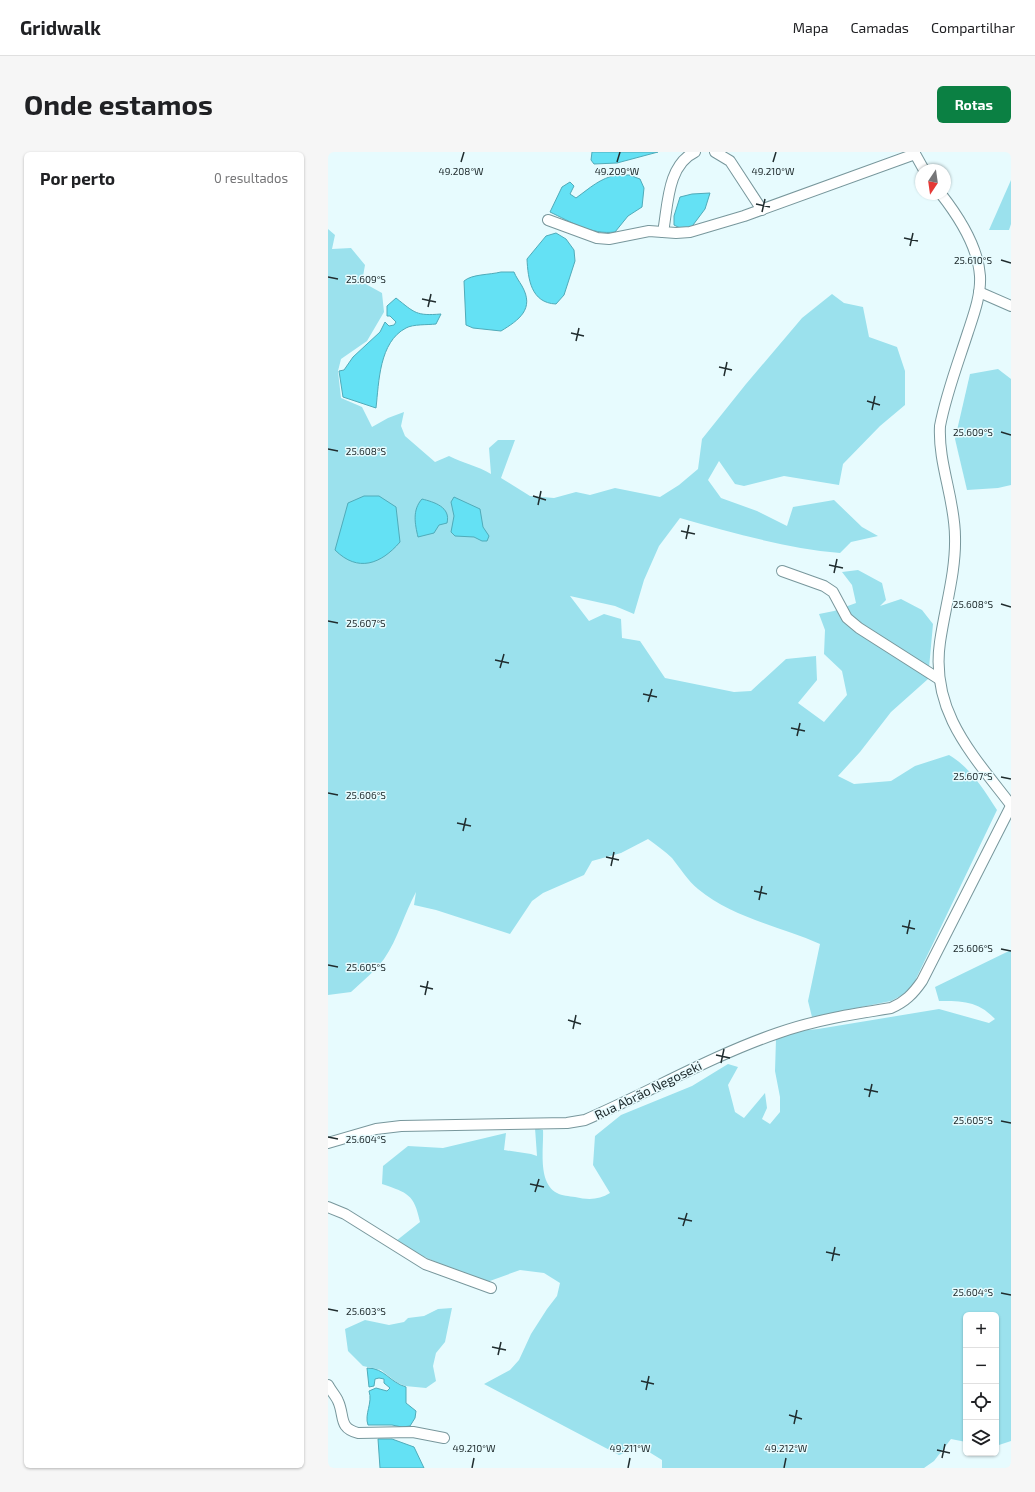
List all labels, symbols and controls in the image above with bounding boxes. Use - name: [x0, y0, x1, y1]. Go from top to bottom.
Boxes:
- text: Gridwalk: [20, 16, 101, 39]
- text: Mapa: [793, 19, 829, 36]
- text: Camadas: [851, 19, 909, 36]
- text: Compartilhar: [931, 19, 1015, 36]
- button: Rotas: [937, 86, 1011, 123]
- text: Onde estamos: [24, 87, 213, 121]
- north arrow: [915, 164, 951, 200]
- text: 49.208°W: [439, 165, 484, 177]
- text: 49.209°W: [595, 165, 640, 177]
- text: 49.210°W: [752, 165, 795, 177]
- text: Por perto: [40, 168, 115, 188]
- text: 0 resultados: [214, 170, 288, 186]
- text: 25.610°S: [954, 254, 993, 266]
- text: 25.609°S: [346, 273, 386, 285]
- text: 25.609°S: [953, 426, 993, 438]
- text: 25.608°S: [346, 445, 387, 457]
- text: 25.608°S: [953, 598, 994, 610]
- text: 25.607°S: [346, 617, 386, 629]
- text: 25.607°S: [953, 770, 993, 782]
- text: 25.606°S: [346, 789, 386, 801]
- text: 25.606°S: [953, 942, 993, 954]
- text: 25.605°S: [346, 961, 386, 973]
- street label: Rua Abrão Negoseki: [592, 1057, 704, 1123]
- text: 25.605°S: [953, 1114, 993, 1126]
- text: 25.604°S: [346, 1133, 387, 1145]
- text: 25.604°S: [953, 1286, 994, 1298]
- text: 25.603°S: [346, 1305, 386, 1317]
- map controls: [963, 1312, 999, 1456]
- button: +: [963, 1312, 999, 1348]
- button: −: [963, 1348, 999, 1384]
- button: locate: [963, 1384, 999, 1420]
- button: layers: [963, 1420, 999, 1456]
- text: 49.210°W: [453, 1442, 496, 1454]
- text: 49.211°W: [610, 1442, 651, 1454]
- text: 49.212°W: [765, 1442, 808, 1454]

